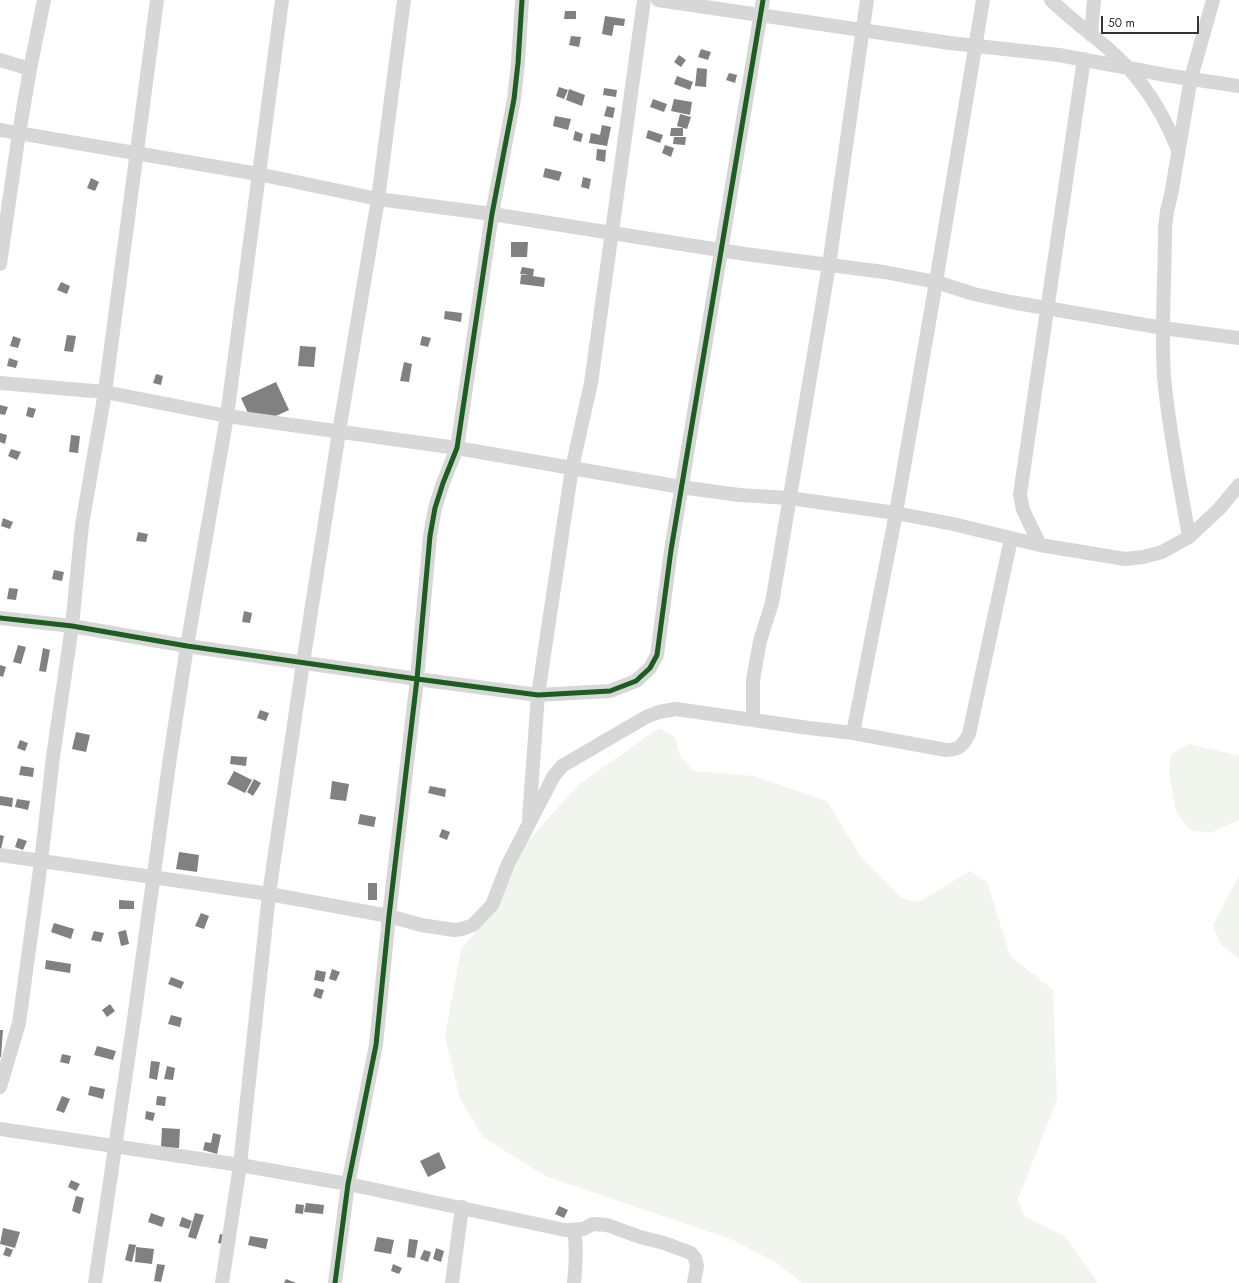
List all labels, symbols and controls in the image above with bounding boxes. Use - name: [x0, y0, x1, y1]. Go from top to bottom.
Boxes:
- scale bar: [1103, 8, 1201, 34]
- text: 50 m: [1108, 14, 1135, 32]

